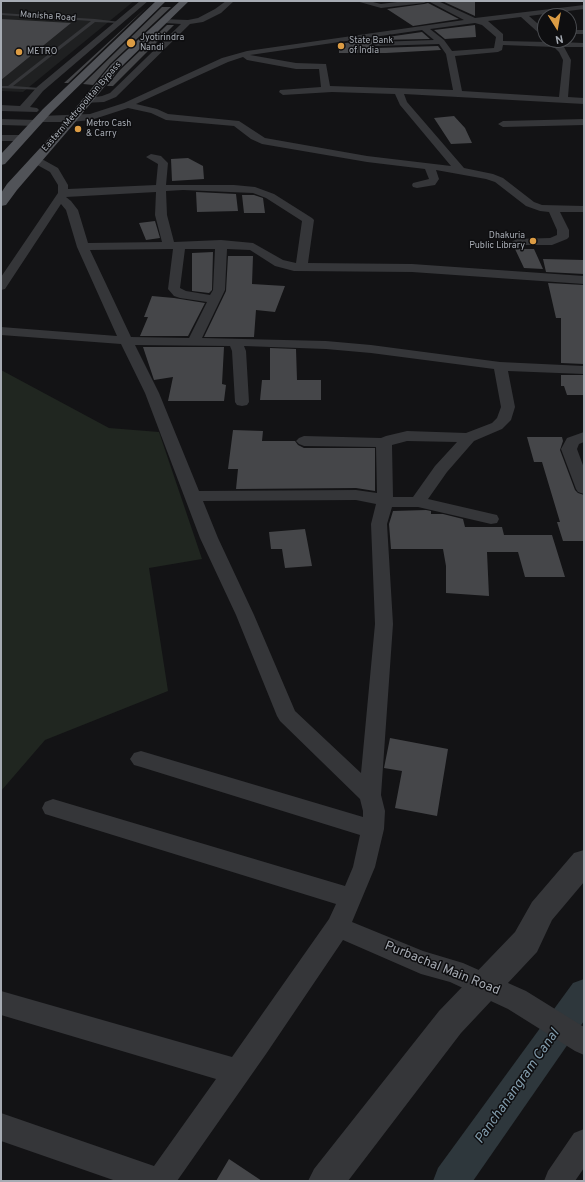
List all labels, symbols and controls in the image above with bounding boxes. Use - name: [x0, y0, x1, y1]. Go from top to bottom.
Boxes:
- north arrow: [537, 8, 577, 48]
- street label: Manisha Road: [20, 10, 76, 24]
- text: N: [554, 31, 564, 46]
- place label: Jyotirindra Nandi: [140, 33, 184, 54]
- place label: State Bank of India: [349, 36, 393, 57]
- marker: Jyotirindra Nandi: [125, 37, 137, 49]
- marker: State Bank of India: [336, 41, 346, 51]
- marker: METRO: [14, 47, 24, 57]
- place label: METRO: [27, 47, 57, 57]
- street label: Eastern Metropolitan Bypass: [40, 60, 124, 154]
- place label: Metro Cash & Carry: [86, 119, 131, 140]
- marker: Metro Cash & Carry: [73, 124, 83, 134]
- place label: Dhakuria Public Library: [469, 231, 525, 252]
- marker: Dhakuria Public Library: [528, 236, 538, 246]
- street label: Purbachal Main Road: [382, 939, 502, 999]
- water label: Panchanangram Canal: [472, 1026, 564, 1148]

